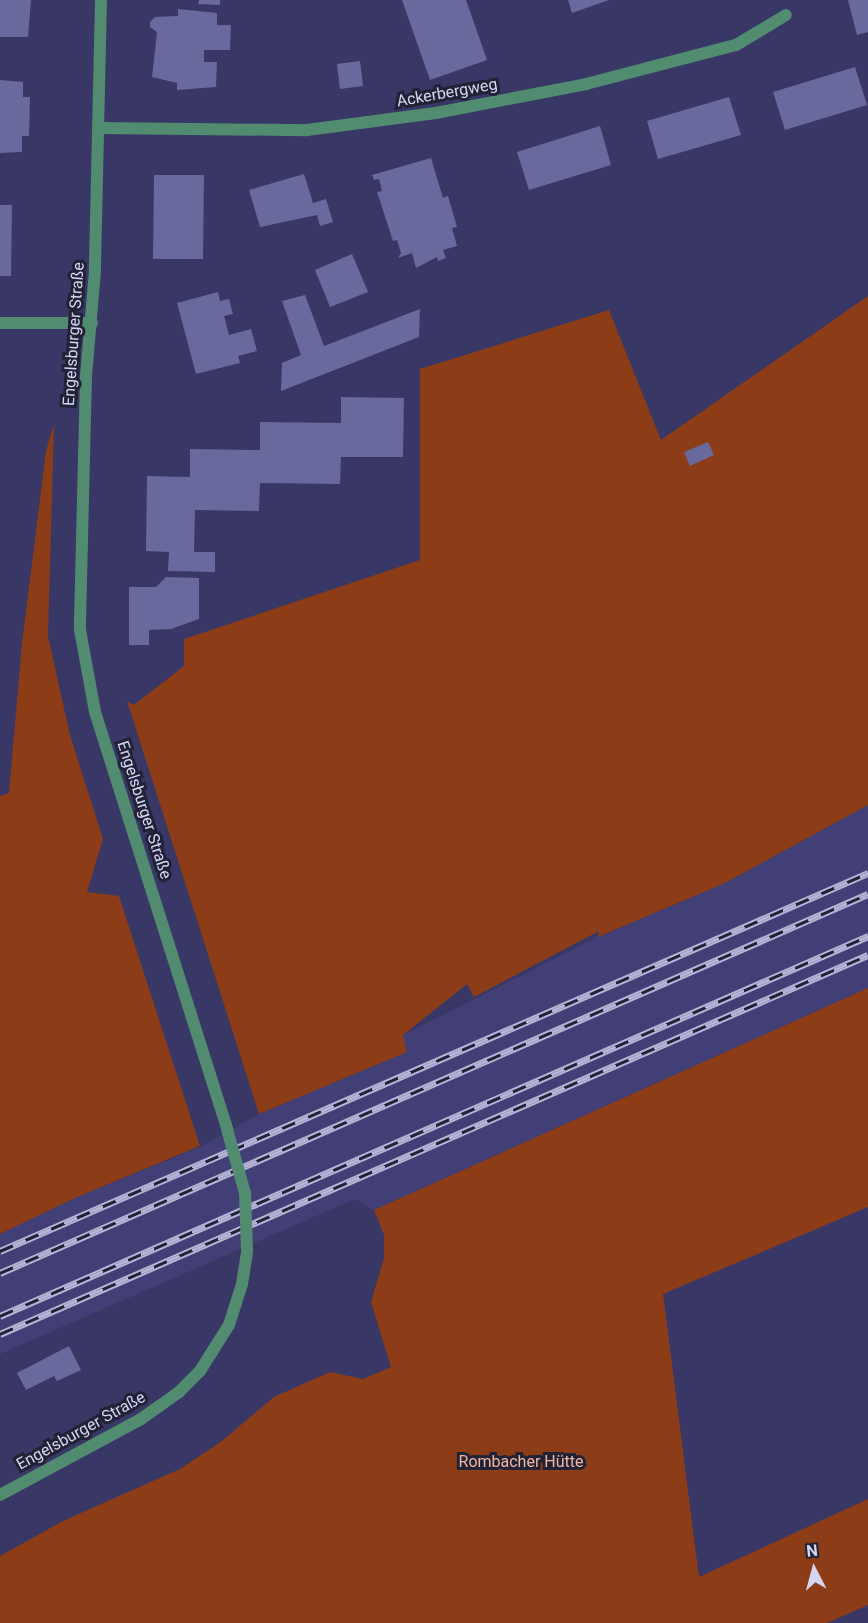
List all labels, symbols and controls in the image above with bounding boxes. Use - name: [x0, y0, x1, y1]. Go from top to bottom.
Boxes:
- street label: Ackerbergweg: [395, 75, 499, 111]
- street label: Engelsburger Straße: [59, 261, 89, 407]
- street label: Engelsburger Straße: [113, 739, 175, 881]
- street label: Engelsburger Straße: [13, 1388, 149, 1474]
- park label: Rombacher Hütte: [459, 1452, 583, 1472]
- north arrow: [784, 1539, 844, 1599]
- text: N: [805, 1541, 819, 1561]

